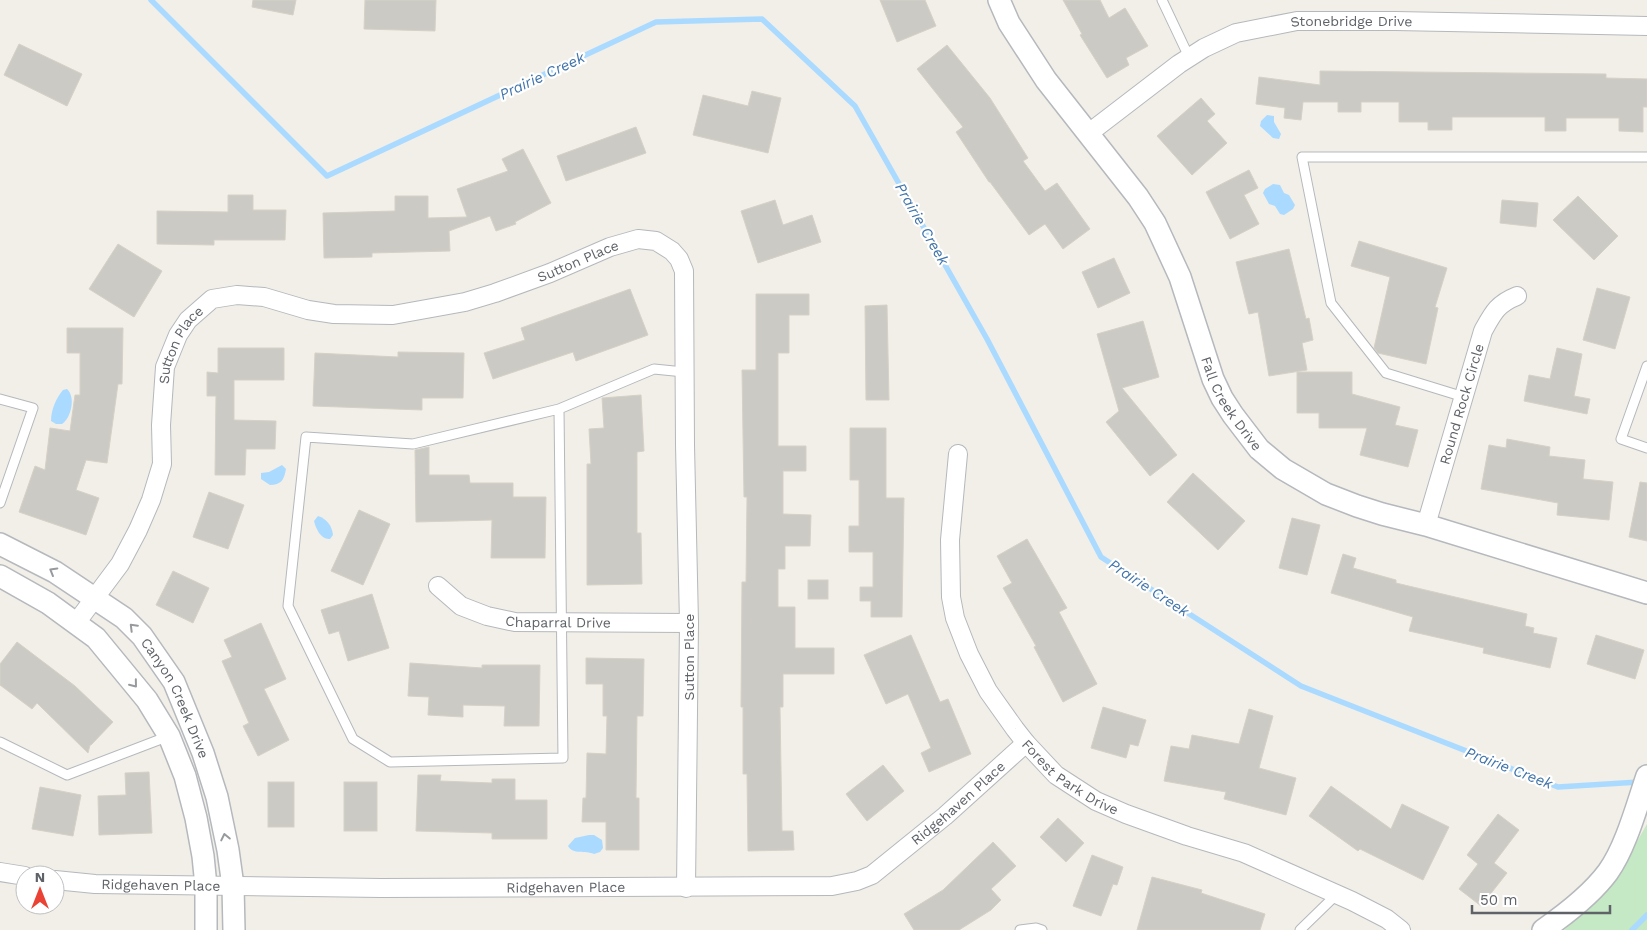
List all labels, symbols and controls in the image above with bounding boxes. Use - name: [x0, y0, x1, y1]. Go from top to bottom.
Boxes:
- street label: Stonebridge Drive: [1289, 13, 1413, 30]
- water label: Prairie Creek: [496, 48, 588, 104]
- water label: Prairie Creek: [891, 180, 953, 269]
- street label: Sutton Place: [535, 237, 620, 285]
- street label: Sutton Place: [156, 303, 206, 385]
- street label: Round Rock Circle: [1436, 342, 1487, 466]
- street label: Fall Creek Drive: [1198, 354, 1265, 454]
- water label: Prairie Creek: [1105, 555, 1193, 621]
- one-way arrow: [50, 568, 59, 578]
- street label: Chaparral Drive: [504, 612, 611, 631]
- street label: Sutton Place: [681, 614, 697, 700]
- one-way arrow: [130, 624, 139, 633]
- street label: Canyon Creek Drive: [138, 635, 212, 760]
- one-way arrow: [128, 678, 136, 687]
- street label: Forest Park Drive: [1019, 736, 1121, 818]
- water label: Prairie Creek: [1463, 743, 1556, 793]
- street label: Ridgehaven Place: [908, 758, 1008, 848]
- one-way arrow: [220, 833, 231, 842]
- north arrow: [15, 865, 65, 915]
- text: N: [35, 869, 45, 885]
- street label: Ridgehaven Place: [101, 876, 220, 894]
- street label: Ridgehaven Place: [506, 879, 625, 895]
- scale bar: [1472, 882, 1610, 914]
- text: 50 m: [1480, 891, 1517, 909]

